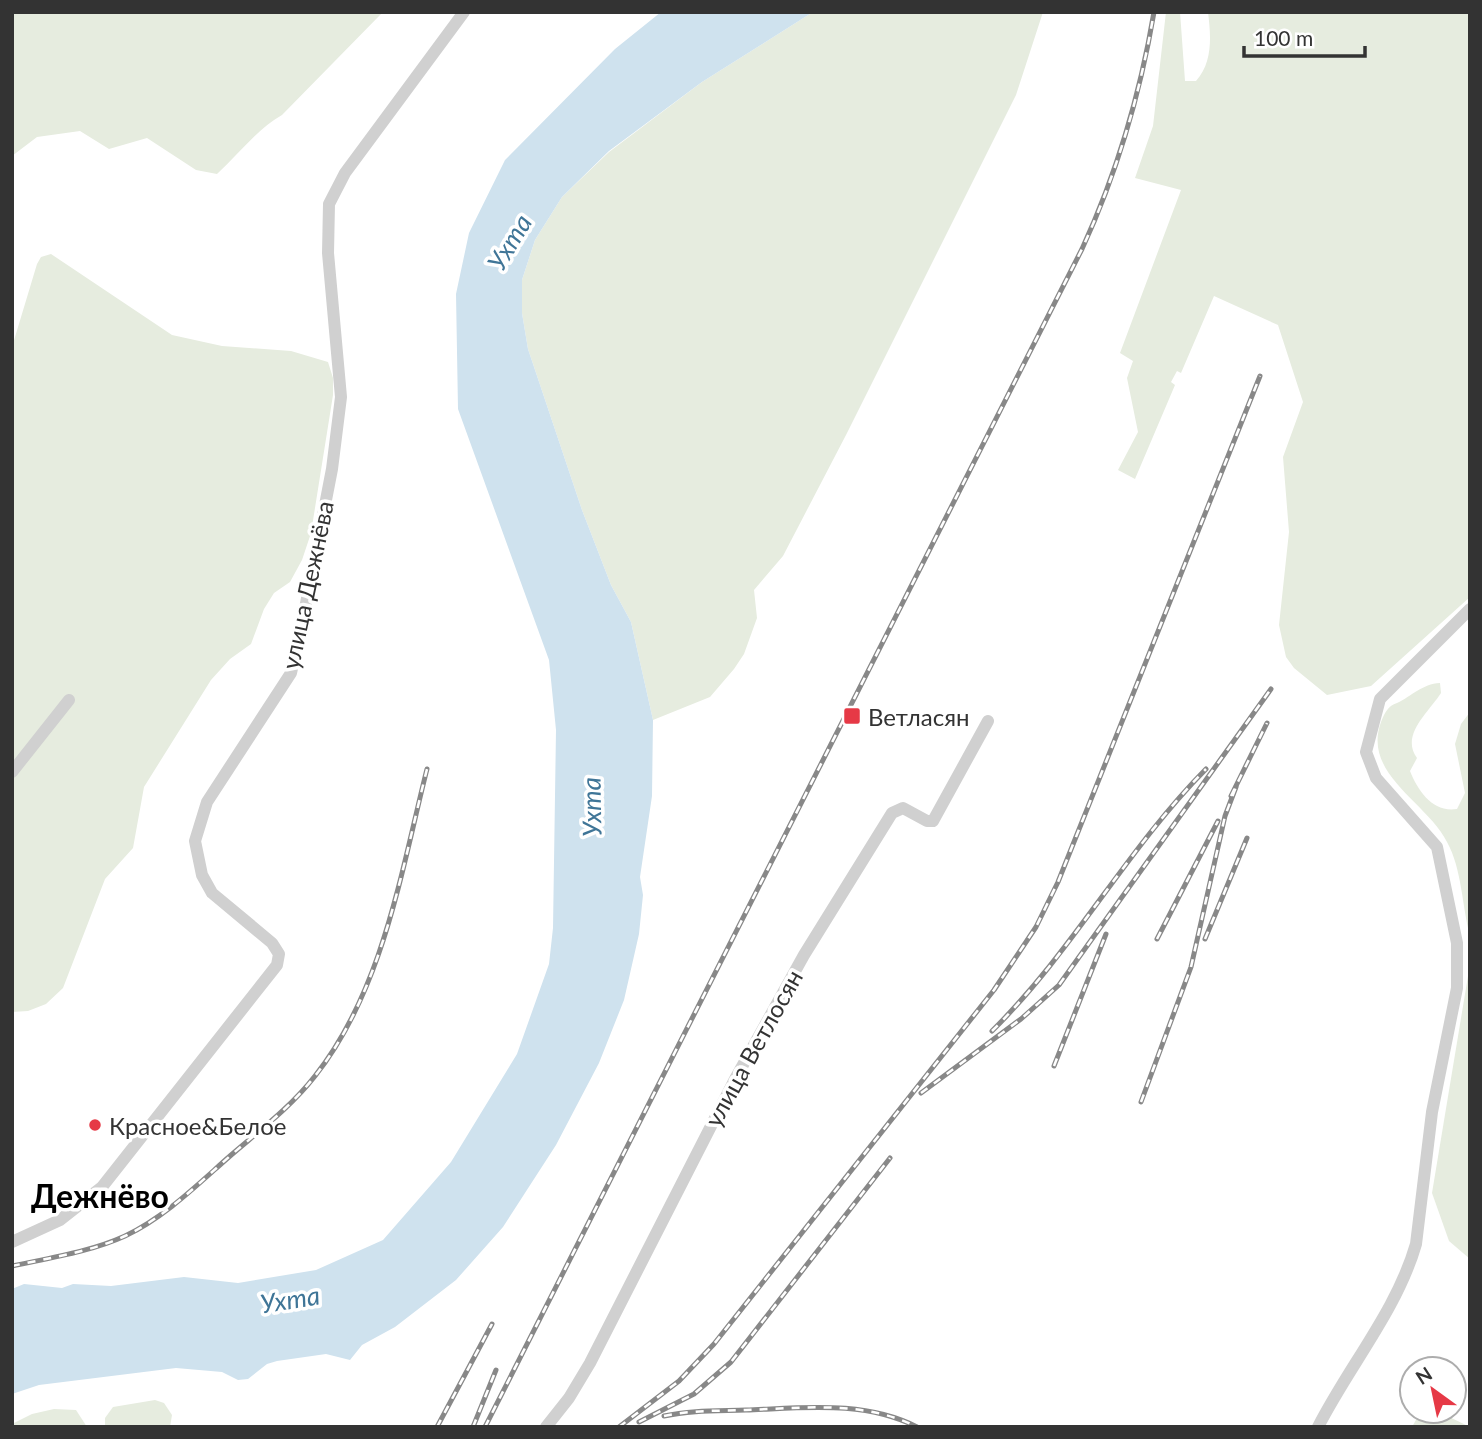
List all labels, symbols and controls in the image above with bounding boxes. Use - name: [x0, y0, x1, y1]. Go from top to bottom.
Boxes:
- scale bar: [1244, 14, 1365, 58]
- text: 100 m: [1254, 25, 1313, 50]
- water label: Ухта: [480, 208, 538, 276]
- street label: улица Дежнёва: [275, 498, 339, 672]
- place label: Ветласян: [868, 702, 970, 731]
- marker: Ветласян: [842, 706, 862, 726]
- water label: Ухта: [574, 777, 608, 837]
- street label: улица Ветлосян: [698, 964, 808, 1132]
- place label: Красное&Белое: [109, 1111, 286, 1140]
- marker: Красное&Белое: [87, 1117, 103, 1133]
- district label: Дежнёво: [31, 1176, 169, 1215]
- water label: Ухта: [258, 1279, 322, 1319]
- north arrow: [1398, 1355, 1468, 1425]
- text: N: [1411, 1362, 1436, 1389]

